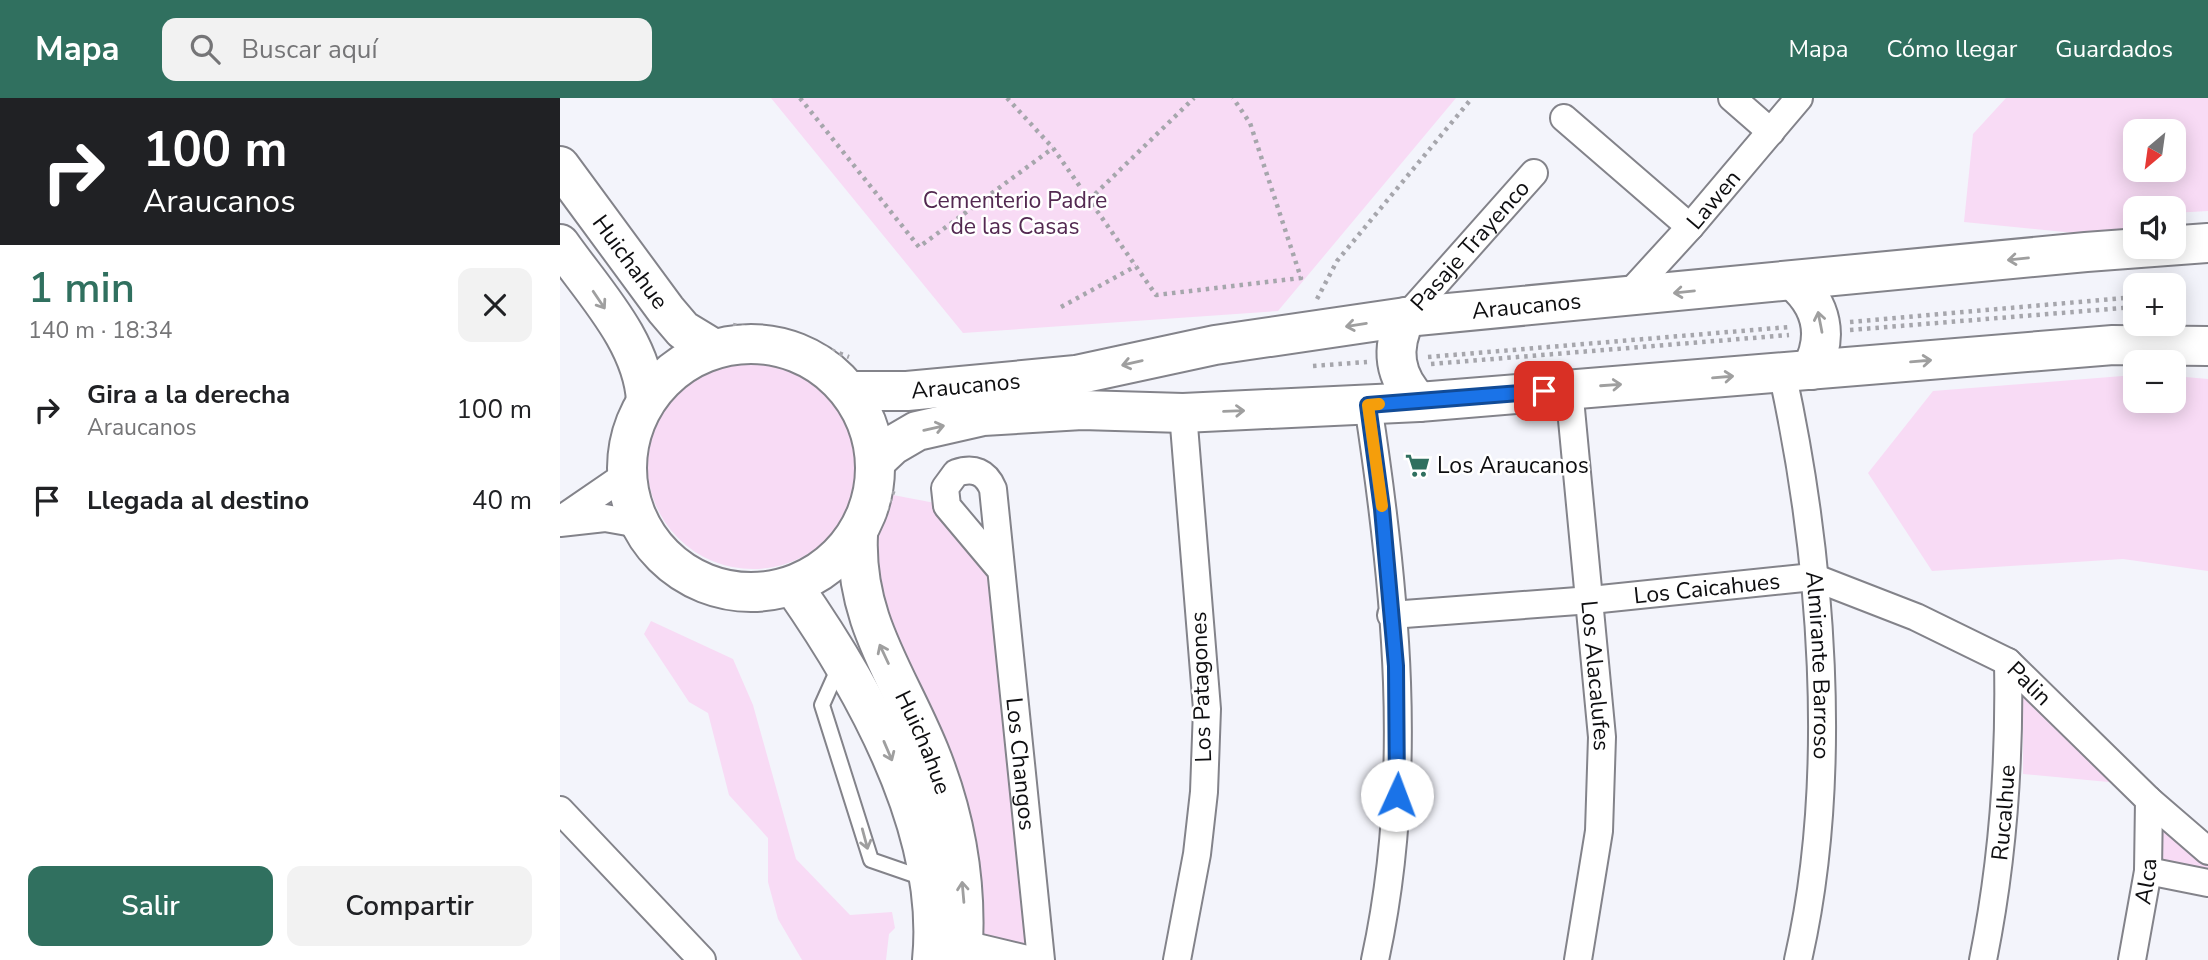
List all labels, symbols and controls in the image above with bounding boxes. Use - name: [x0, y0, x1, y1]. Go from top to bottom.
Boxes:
- search box: [162, 18, 652, 81]
- text: Mapa: [35, 27, 120, 72]
- icon: search: [186, 30, 224, 68]
- text: Buscar aquí: [242, 32, 377, 67]
- text: Mapa: [1788, 33, 1848, 65]
- text: Cómo llegar: [1886, 33, 2017, 65]
- text: Guardados: [2055, 33, 2173, 65]
- text: 100 m: [143, 116, 287, 183]
- north arrow: [2123, 119, 2186, 182]
- map controls: [2123, 119, 2186, 413]
- icon: right: [28, 126, 119, 217]
- street label: Lawen: [1679, 163, 1747, 236]
- street label: Pasaje Trayenco: [1403, 173, 1536, 317]
- text: Araucanos: [143, 180, 296, 223]
- park label: Cementerio Padre de las Casas: [923, 185, 1107, 242]
- button: sound: [2123, 196, 2186, 259]
- street label: Huichahue: [585, 208, 676, 315]
- one-way arrow: [2007, 253, 2030, 266]
- text: 1 min: [28, 260, 135, 317]
- button: close: [458, 268, 532, 342]
- button: +: [2123, 273, 2186, 336]
- street label: Araucanos: [1470, 285, 1583, 326]
- one-way arrow: [1673, 286, 1695, 299]
- one-way arrow: [592, 289, 606, 309]
- one-way arrow: [1812, 311, 1826, 334]
- text: 140 m · 18:34: [28, 315, 173, 346]
- one-way arrow: [1345, 319, 1368, 332]
- button: −: [2123, 350, 2186, 413]
- one-way arrow: [1909, 354, 1932, 367]
- one-way arrow: [1121, 356, 1144, 370]
- pin: [1514, 361, 1574, 421]
- street label: Araucanos: [910, 365, 1022, 406]
- one-way arrow: [1711, 370, 1734, 383]
- icon: arrive: [1525, 372, 1563, 410]
- text: Gira a la derecha: [87, 377, 290, 412]
- one-way arrow: [1599, 378, 1622, 391]
- icon: right: [28, 391, 66, 429]
- text: 100 m: [456, 392, 532, 427]
- one-way arrow: [1222, 404, 1245, 417]
- text: Araucanos: [87, 412, 197, 443]
- one-way arrow: [922, 420, 945, 434]
- place label: Los Araucanos: [1437, 450, 1589, 481]
- supermarket icon: Los Araucanos: [1403, 451, 1431, 479]
- icon: arrive: [28, 482, 66, 520]
- text: Llegada al destino: [87, 483, 309, 518]
- text: 40 m: [472, 483, 532, 518]
- street label: Los Caicahues: [1632, 565, 1781, 611]
- street label: Almirante Barroso: [1798, 569, 1838, 760]
- street label: Los Alacalufes: [1574, 599, 1618, 751]
- street label: Los Patagones: [1183, 611, 1219, 763]
- one-way arrow: [877, 644, 890, 666]
- street label: Palin: [2000, 654, 2059, 712]
- street label: Huichahue: [888, 685, 959, 798]
- street label: Los Changos: [999, 696, 1043, 832]
- one-way arrow: [882, 740, 895, 761]
- position arrow: [1360, 758, 1434, 832]
- street label: Rucalhue: [1984, 764, 2022, 862]
- one-way arrow: [859, 827, 872, 850]
- street label: Alca: [2127, 858, 2164, 907]
- button: Salir: [28, 866, 273, 946]
- button: Compartir: [287, 866, 532, 946]
- one-way arrow: [956, 881, 969, 904]

